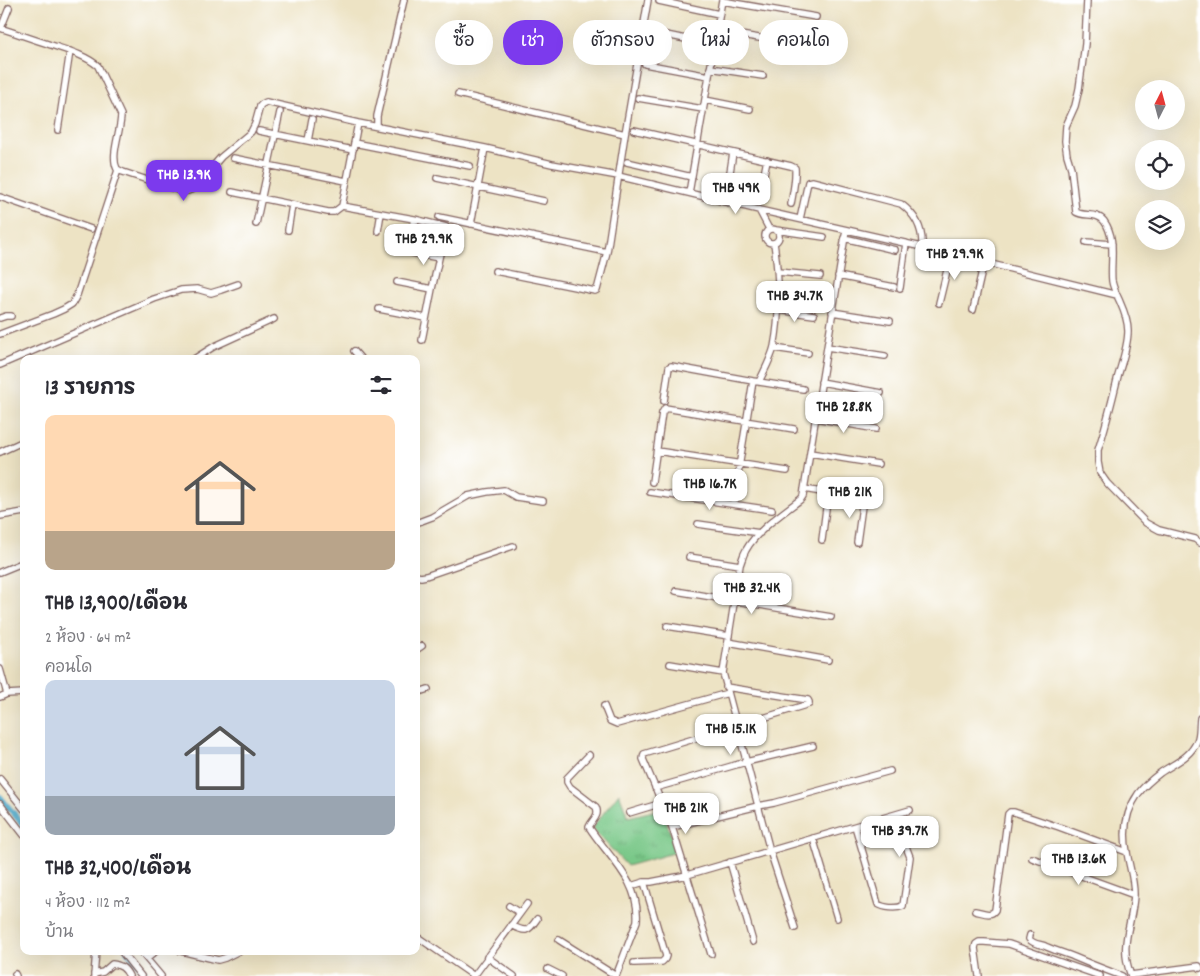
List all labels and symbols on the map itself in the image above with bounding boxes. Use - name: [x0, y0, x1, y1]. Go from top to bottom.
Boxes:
- north arrow: [1135, 80, 1185, 130]
- pin: THB 13.9K: [127, 160, 241, 202]
- pin: THB 49K: [690, 172, 782, 215]
- pin: THB 29.9K: [367, 224, 481, 266]
- pin: THB 29.9K: [898, 238, 1012, 281]
- pin: THB 34.7K: [738, 280, 852, 323]
- pin: THB 28.8K: [787, 392, 901, 434]
- pin: THB 16.7K: [653, 468, 767, 511]
- pin: THB 21K: [804, 476, 896, 519]
- pin: THB 32.4K: [695, 572, 809, 615]
- pin: THB 15.1K: [674, 714, 788, 756]
- pin: THB 21K: [640, 792, 732, 835]
- pin: THB 39.7K: [843, 816, 957, 858]
- pin: THB 13.6K: [1022, 844, 1136, 886]

